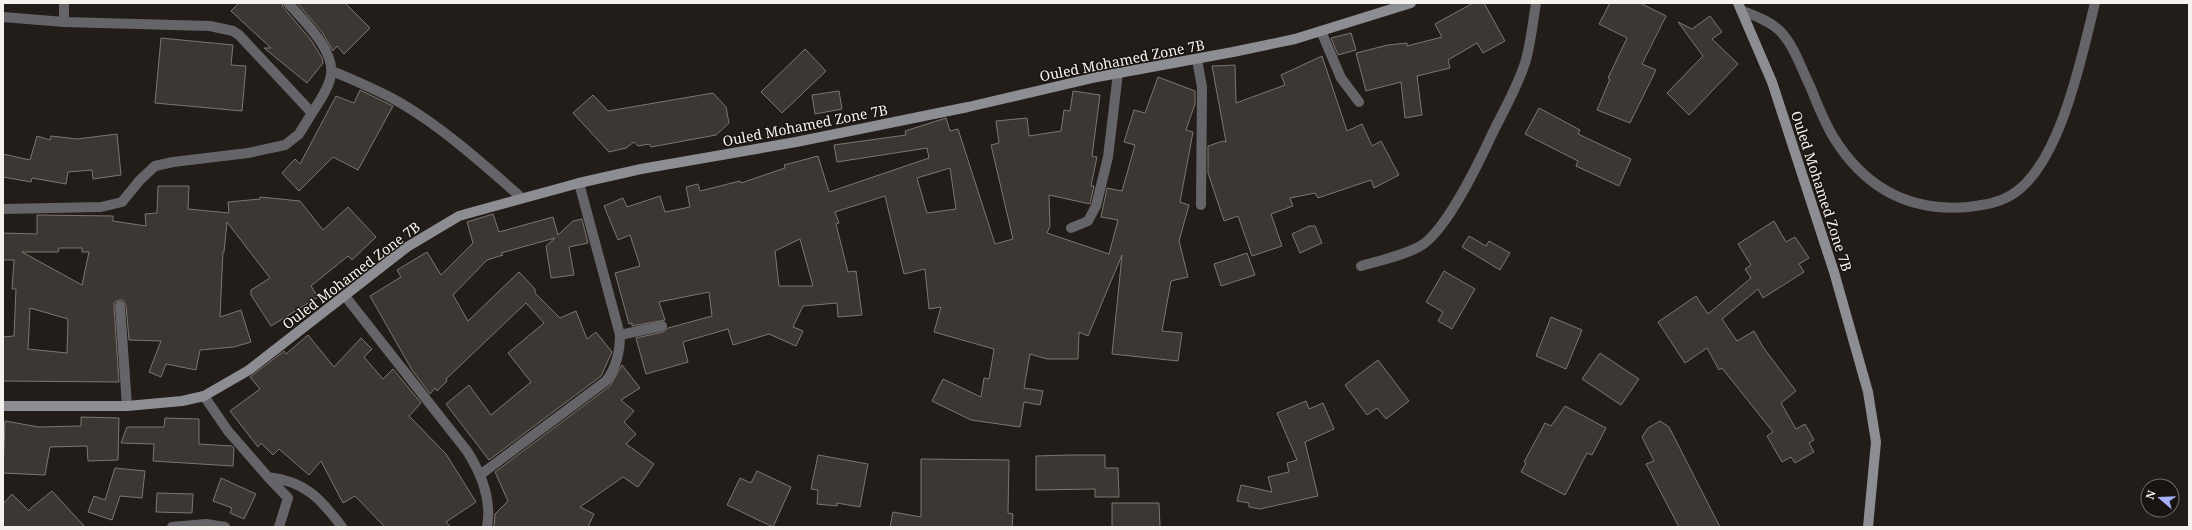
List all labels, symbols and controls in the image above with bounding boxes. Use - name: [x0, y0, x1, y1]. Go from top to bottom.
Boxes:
- street label: Ouled Mohamed Zone 7B: [1038, 35, 1206, 85]
- street label: Ouled Mohamed Zone 7B: [721, 100, 889, 150]
- street label: Ouled Mohamed Zone 7B: [1787, 108, 1857, 274]
- street label: Ouled Mohamed Zone 7B: [278, 217, 424, 333]
- north arrow: [2140, 478, 2180, 518]
- text: N: [2142, 488, 2159, 501]

